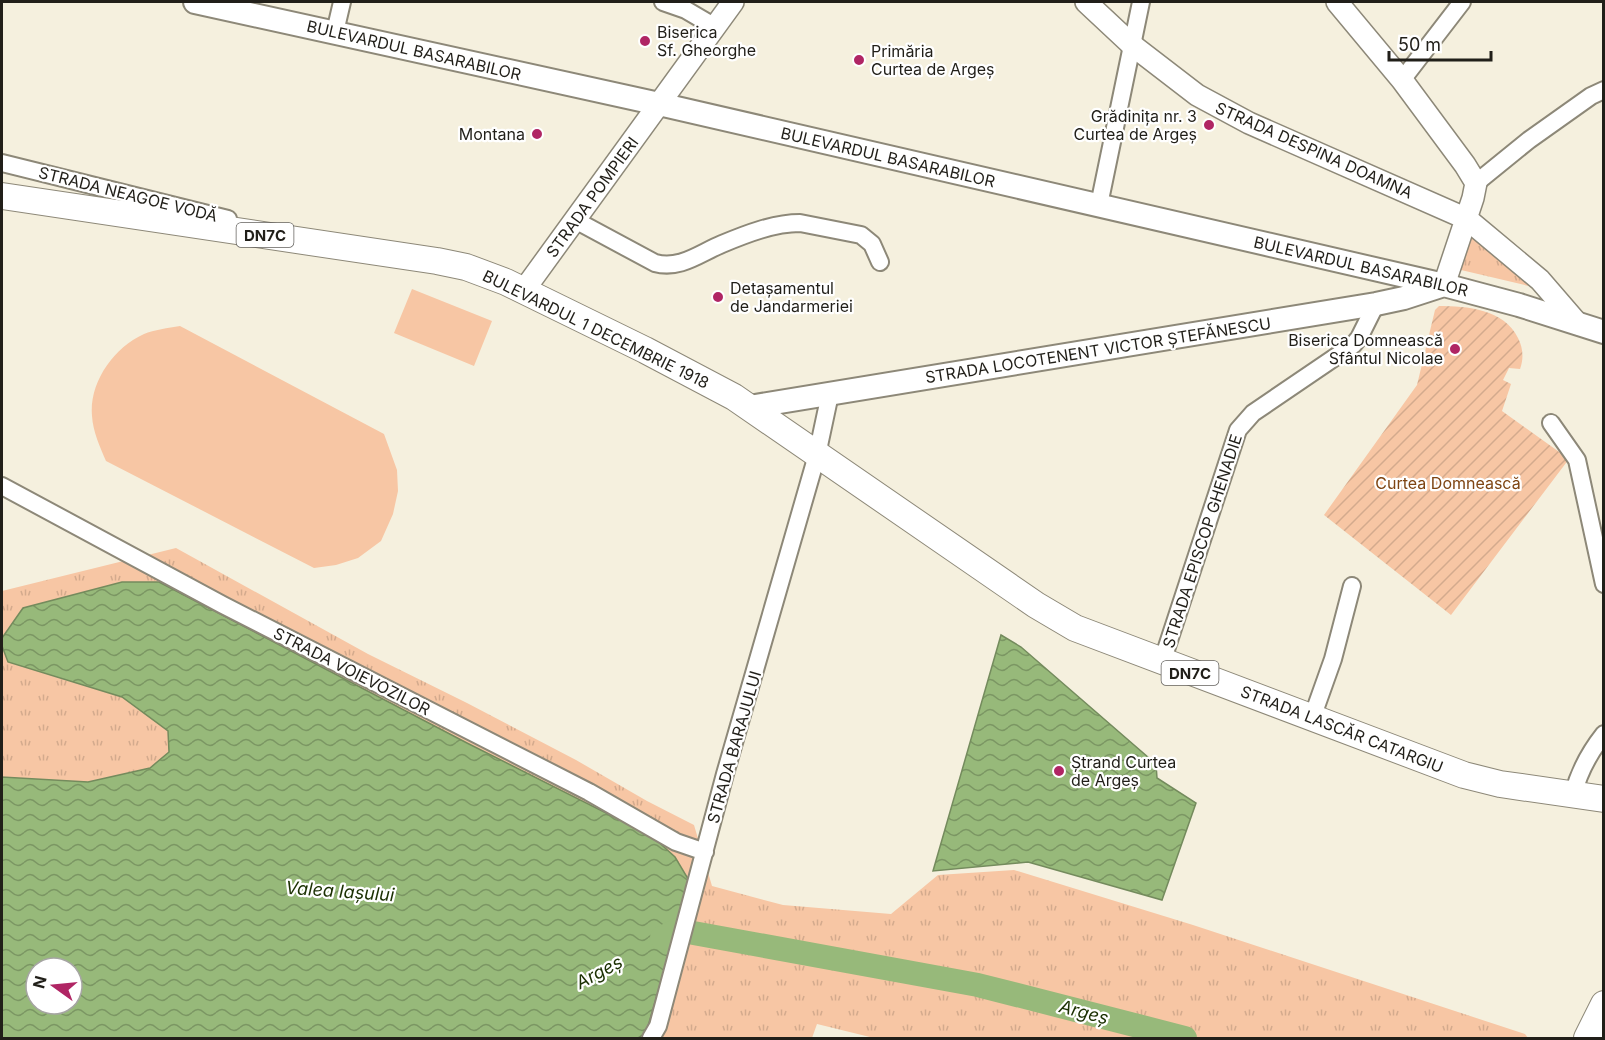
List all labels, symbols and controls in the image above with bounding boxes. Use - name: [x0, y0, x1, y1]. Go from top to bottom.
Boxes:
- street label: BULEVARDUL BASARABILOR: [305, 16, 523, 84]
- place label: Biserica Sf. Gheorghe: [657, 22, 756, 60]
- scale bar: [1389, 24, 1491, 62]
- marker: Biserica Sf. Gheorghe: [638, 34, 652, 48]
- text: 50 m: [1398, 34, 1441, 55]
- place label: Primăria Curtea de Argeș: [871, 41, 994, 79]
- marker: Primăria Curtea de Argeș: [852, 53, 866, 67]
- street label: STRADA DESPINA DOAMNA: [1212, 97, 1416, 203]
- place label: Grădinița nr. 3 Curtea de Argeș: [1074, 106, 1197, 144]
- marker: Grădinița nr. 3 Curtea de Argeș: [1202, 118, 1216, 132]
- street label: BULEVARDUL BASARABILOR: [779, 123, 997, 191]
- place label: Montana: [459, 124, 525, 144]
- marker: Montana: [530, 127, 544, 141]
- street label: STRADA POMPIERI: [542, 133, 642, 261]
- street label: STRADA NEAGOE VODĂ: [36, 162, 220, 226]
- road number: DN7C: [236, 223, 294, 247]
- street label: BULEVARDUL BASARABILOR: [1252, 232, 1470, 300]
- street label: BULEVARDUL 1 DECEMBRIE 1918: [480, 265, 712, 393]
- place label: Detașamentul de Jandarmeriei: [730, 278, 853, 316]
- marker: Detașamentul de Jandarmeriei: [711, 290, 725, 304]
- street label: STRADA LOCOTENENT VICTOR ȘTEFĂNESCU: [924, 313, 1272, 387]
- place label: Biserica Domnească Sfântul Nicolae: [1288, 330, 1443, 368]
- marker: Biserica Domnească Sfântul Nicolae: [1448, 342, 1462, 356]
- street label: STRADA EPISCOP GHENADIE: [1158, 432, 1246, 650]
- park label: Curtea Domnească: [1375, 473, 1521, 493]
- street label: STRADA VOIEVOZILOR: [270, 623, 434, 719]
- road number: DN7C: [1162, 661, 1218, 685]
- street label: STRADA BARAJULUI: [703, 668, 765, 826]
- street label: STRADA LASCĂR CATARGIU: [1238, 681, 1446, 777]
- place label: Ștrand Curtea de Argeș: [1071, 752, 1176, 790]
- marker: Ștrand Curtea de Argeș: [1052, 764, 1066, 778]
- water label: Valea Iașului: [285, 877, 396, 906]
- water label: Argeș: [571, 951, 626, 994]
- north arrow: [24, 956, 84, 1016]
- text: N: [28, 974, 51, 991]
- water label: Argeș: [1056, 995, 1111, 1030]

